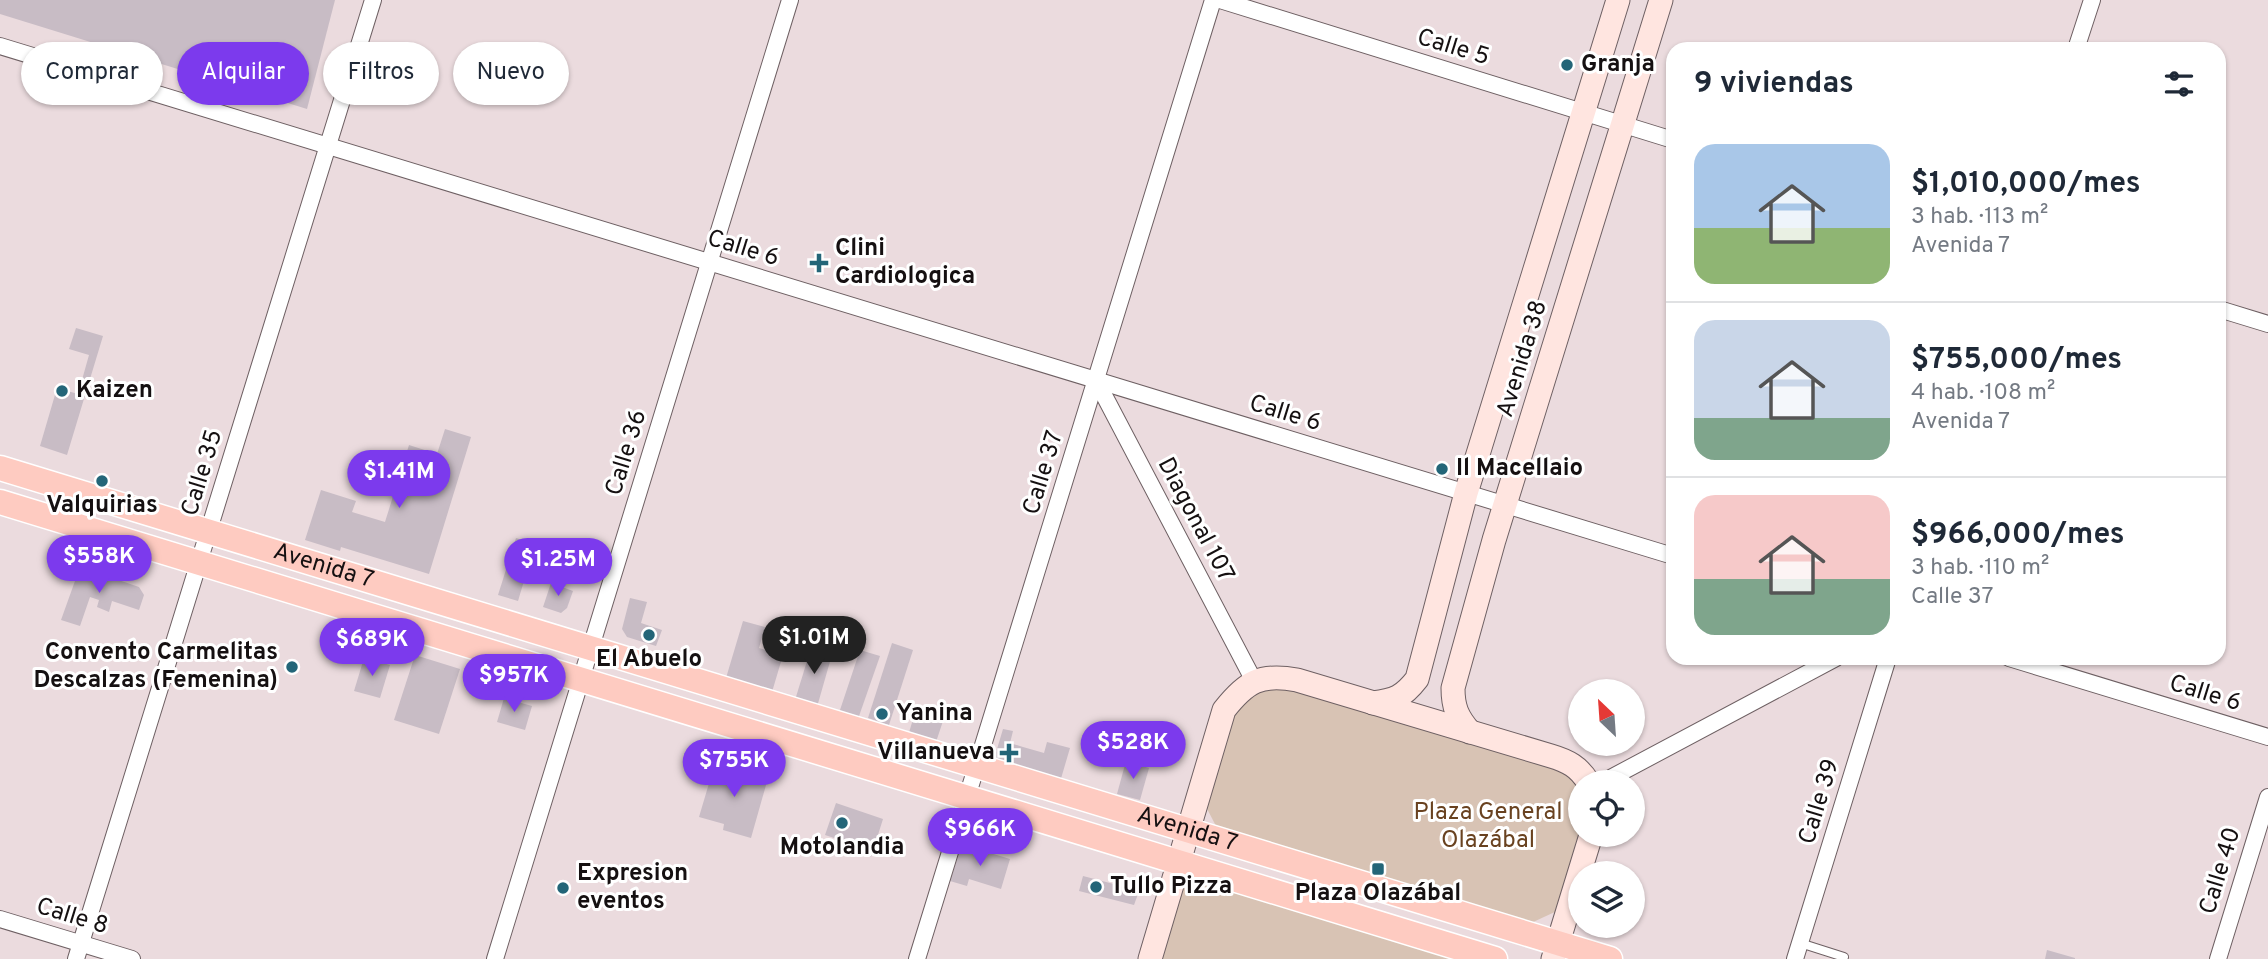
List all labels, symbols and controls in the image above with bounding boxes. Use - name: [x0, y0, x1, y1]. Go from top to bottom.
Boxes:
- street label: Calle 5: [1413, 23, 1493, 73]
- chip: Comprar: [21, 42, 163, 105]
- chip: Alquilar: [177, 42, 309, 105]
- chip: Filtros: [323, 42, 439, 105]
- chip: Nuevo: [453, 42, 569, 105]
- place label: Granja: [1581, 50, 1655, 80]
- marker: Granja: [1559, 57, 1575, 73]
- icon: filters: [2160, 65, 2198, 103]
- text: 9 viviendas: [1694, 66, 1854, 103]
- text: $1,010,000/mes: [1911, 166, 2141, 203]
- icon: home: [1750, 172, 1834, 256]
- text: 3 hab. · 113 m²: [1911, 203, 2048, 232]
- street label: Calle 6: [703, 224, 783, 274]
- text: Avenida 7: [1911, 232, 2010, 261]
- place label: Clini Cardiologica: [835, 234, 975, 292]
- marker: Clini Cardiologica: [809, 253, 829, 273]
- street label: Avenida 38: [1491, 297, 1555, 421]
- text: $755,000/mes: [1911, 342, 2122, 379]
- icon: home: [1750, 348, 1834, 432]
- place label: Kaizen: [76, 376, 153, 406]
- text: 4 hab. · 108 m²: [1911, 379, 2055, 408]
- marker: Kaizen: [54, 383, 70, 399]
- street label: Calle 6: [1245, 389, 1325, 439]
- street label: Calle 36: [600, 407, 654, 499]
- text: Avenida 7: [1911, 408, 2010, 437]
- street label: Calle 35: [176, 426, 230, 520]
- street label: Calle 37: [1017, 427, 1071, 519]
- pin: $1.41M: [342, 450, 456, 510]
- street label: Diagonal 107: [1150, 453, 1240, 587]
- place label: Il Macellaio: [1456, 454, 1583, 484]
- text: $1.41M: [363, 458, 435, 487]
- marker: Il Macellaio: [1434, 461, 1450, 477]
- marker: Valquirias: [94, 473, 110, 489]
- place label: Valquirias: [46, 491, 158, 521]
- text: $966,000/mes: [1911, 517, 2125, 554]
- icon: home: [1750, 523, 1834, 607]
- pin: $558K: [50, 536, 148, 595]
- street label: Avenida 7: [269, 537, 377, 596]
- pin: $1.25M: [501, 538, 615, 598]
- text: $558K: [63, 543, 135, 572]
- text: $1.25M: [520, 546, 596, 575]
- text: 3 hab. · 110 m²: [1911, 554, 2049, 583]
- text: Calle 37: [1911, 583, 1993, 612]
- pin: $1.01M: [757, 616, 871, 676]
- pin: $689K: [323, 618, 421, 678]
- text: $1.01M: [778, 624, 850, 653]
- text: $689K: [336, 626, 408, 655]
- marker: El Abuelo: [641, 627, 657, 643]
- place label: Convento Carmelitas Descalzas (Femenina): [33, 638, 278, 696]
- place label: El Abuelo: [596, 645, 702, 675]
- pin: $957K: [465, 654, 563, 714]
- marker: Convento Carmelitas Descalzas (Femenina): [284, 659, 300, 675]
- text: $957K: [479, 662, 549, 691]
- street label: Calle 6: [2165, 669, 2245, 719]
- north arrow: [1568, 679, 1645, 756]
- map controls: [1568, 679, 1645, 938]
- place label: Yanina: [896, 699, 973, 729]
- marker: Yanina: [874, 706, 890, 722]
- pin: $528K: [1084, 722, 1182, 781]
- text: $528K: [1097, 729, 1169, 758]
- place label: Villanueva: [877, 738, 995, 768]
- pin: $755K: [685, 740, 783, 799]
- marker: Villanueva: [1001, 745, 1017, 761]
- text: $755K: [699, 747, 769, 776]
- street label: Calle 39: [1793, 756, 1847, 848]
- button: locate: [1568, 770, 1645, 847]
- park label: Plaza General Olazábal: [1414, 798, 1562, 856]
- street label: Avenida 7: [1133, 801, 1241, 859]
- pin: $966K: [931, 808, 1029, 868]
- marker: Motolandia: [834, 815, 850, 831]
- text: $966K: [944, 816, 1016, 845]
- street label: Calle 40: [2194, 824, 2248, 918]
- place label: Motolandia: [780, 833, 904, 863]
- place label: Expresion eventos: [577, 859, 688, 917]
- marker: Plaza Olazábal: [1370, 861, 1386, 877]
- button: layers: [1568, 861, 1645, 938]
- place label: Tullo Pizza: [1110, 872, 1232, 902]
- marker: Tullo Pizza: [1088, 879, 1104, 895]
- place label: Plaza Olazábal: [1295, 879, 1461, 909]
- marker: Expresion eventos: [555, 880, 571, 896]
- street label: Calle 8: [32, 892, 112, 942]

